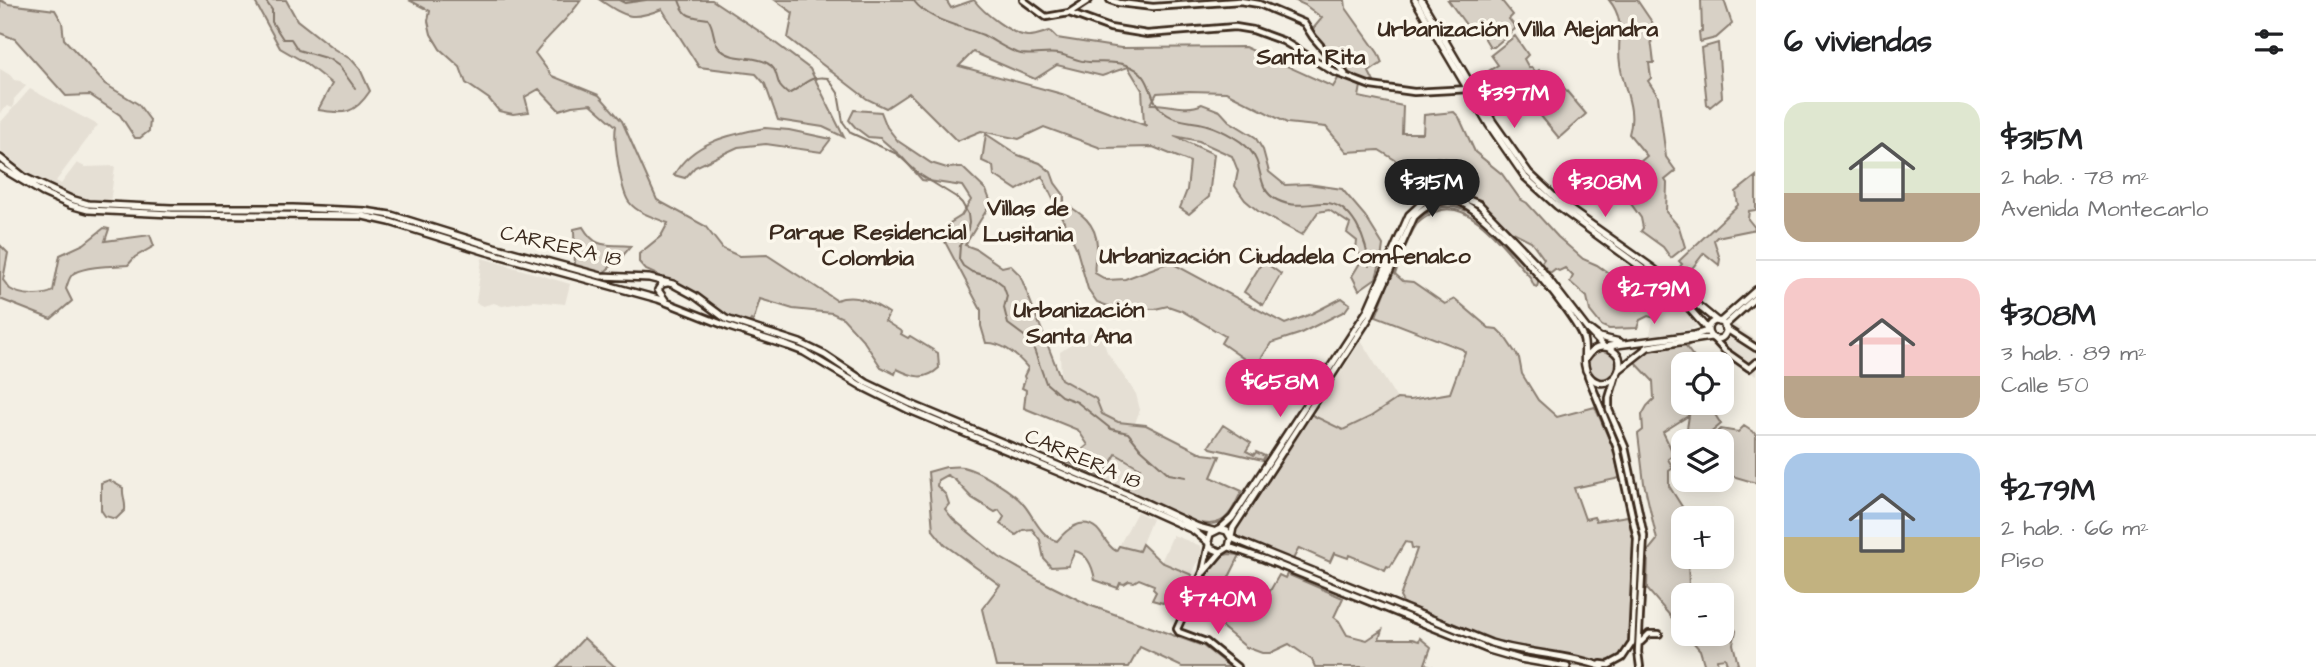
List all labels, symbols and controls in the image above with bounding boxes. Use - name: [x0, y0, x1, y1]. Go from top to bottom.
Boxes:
- district label: Urbanización Villa Alejandra: [1378, 13, 1658, 45]
- text: 6 viviendas: [1784, 21, 1932, 63]
- icon: filters: [2250, 23, 2288, 61]
- district label: Santa Rita: [1255, 41, 1366, 73]
- pin: $397M: [1465, 71, 1563, 130]
- text: $397M: [1479, 77, 1549, 109]
- text: $315M: [2001, 119, 2083, 161]
- icon: home: [1840, 130, 1924, 214]
- pin: $315M: [1383, 160, 1481, 219]
- pin: $308M: [1556, 160, 1654, 219]
- text: 2 hab. · 78 m²: [2001, 161, 2149, 193]
- text: $315M: [1401, 166, 1463, 198]
- text: $308M: [1569, 166, 1641, 198]
- district label: Villas de Lusitania: [983, 192, 1073, 250]
- text: Avenida Montecarlo: [2001, 193, 2209, 225]
- district label: Parque Residencial Colombia: [769, 216, 967, 274]
- street label: CARRERA 18: [497, 218, 625, 274]
- district label: Urbanización Ciudadela Comfenalco: [1099, 240, 1471, 272]
- pin: $279M: [1605, 266, 1703, 326]
- text: $279M: [1618, 273, 1690, 305]
- district label: Urbanización Santa Ana: [1014, 294, 1145, 352]
- text: $308M: [2001, 295, 2096, 337]
- icon: home: [1840, 306, 1924, 390]
- text: 3 hab. · 89 m²: [2001, 337, 2147, 369]
- map controls: [1671, 352, 1734, 646]
- button: locate: [1671, 352, 1734, 415]
- pin: $658M: [1231, 360, 1329, 419]
- text: $658M: [1241, 366, 1319, 398]
- text: Calle 50: [2001, 369, 2089, 401]
- street label: CARRERA 18: [1020, 421, 1146, 497]
- button: layers: [1671, 429, 1734, 492]
- text: $279M: [2001, 470, 2095, 512]
- icon: home: [1840, 481, 1924, 565]
- button: +: [1671, 506, 1734, 569]
- text: 2 hab. · 66 m²: [2001, 512, 2149, 544]
- text: Piso: [2001, 544, 2044, 576]
- pin: $740M: [1169, 576, 1267, 636]
- text: $740M: [1180, 583, 1256, 615]
- button: −: [1671, 583, 1734, 646]

